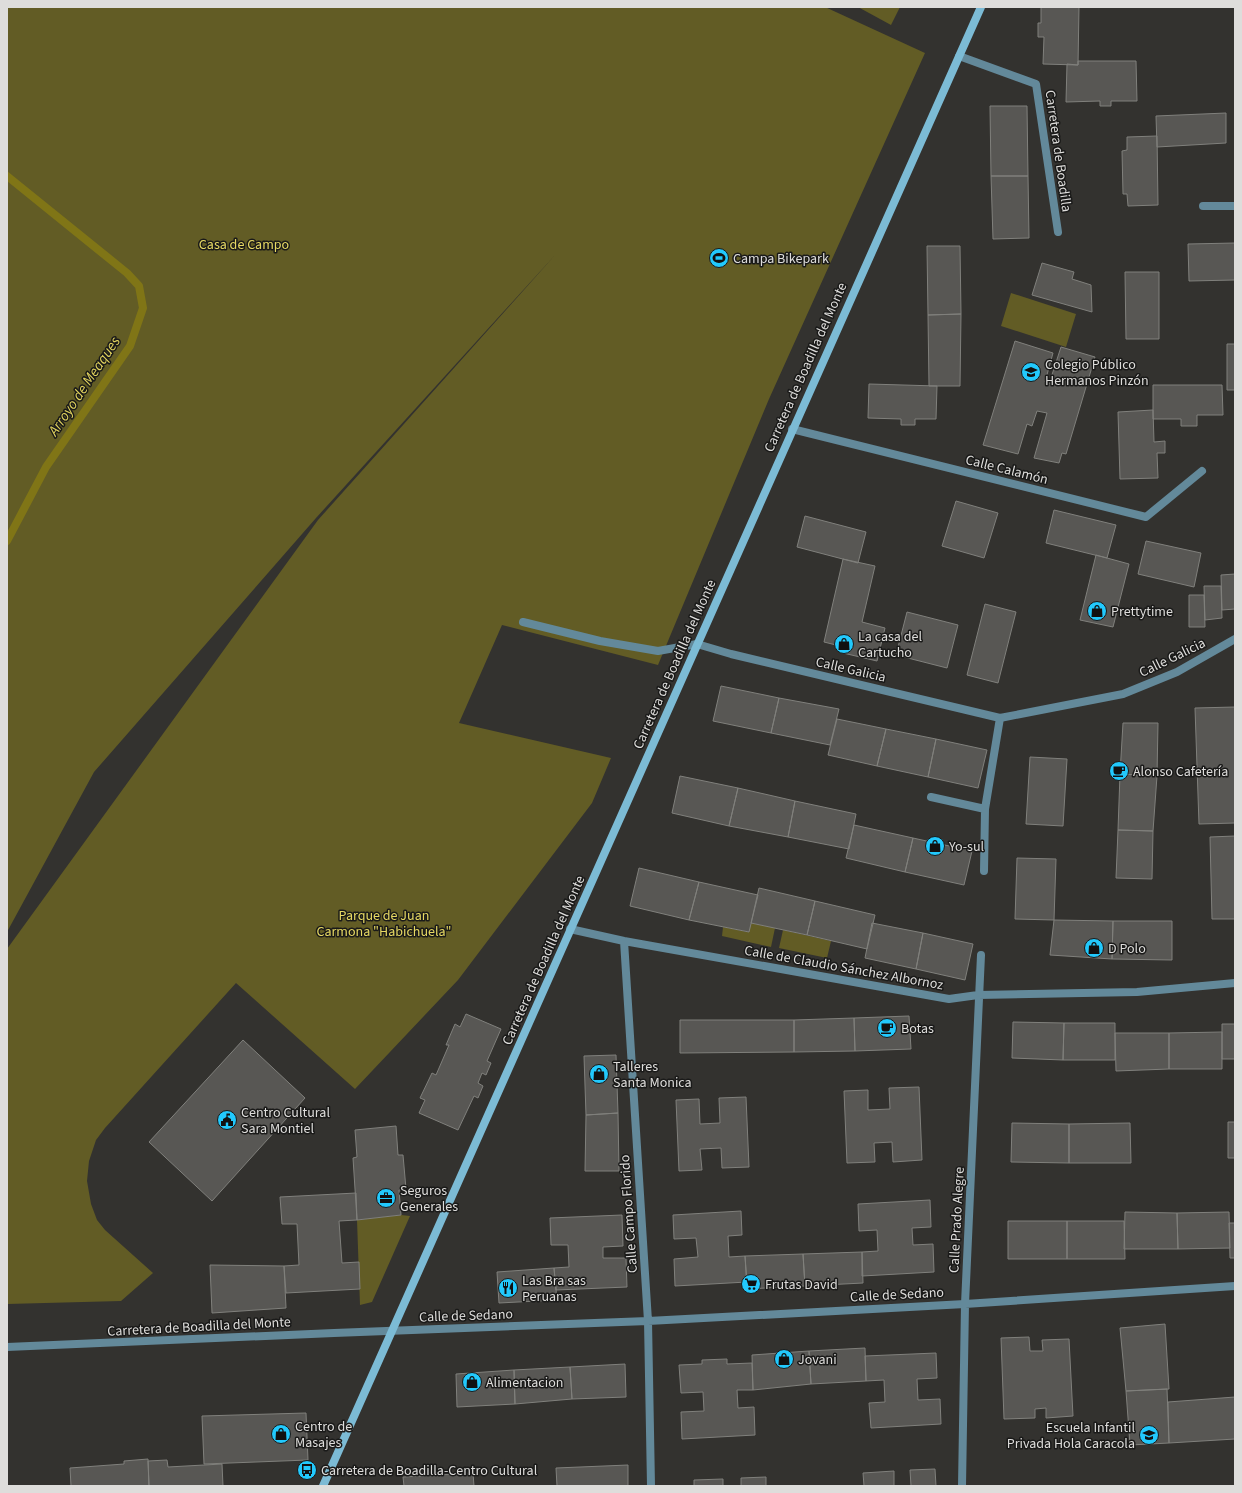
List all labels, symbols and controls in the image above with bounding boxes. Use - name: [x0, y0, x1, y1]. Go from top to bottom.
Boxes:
- street label: Carretera de Boadilla: [1040, 89, 1076, 213]
- park label: Casa de Campo: [199, 235, 289, 255]
- sports icon: Campa Bikepark: [708, 247, 730, 269]
- place label: Campa Bikepark: [733, 249, 829, 269]
- street label: Carretera de Boadilla del Monte: [759, 279, 852, 455]
- water label: Arroyo de Meaques: [43, 332, 125, 441]
- place label: Colegio Público Hermanos Pinzón: [1045, 355, 1149, 391]
- school or university icon: Colegio Público Hermanos Pinzón: [1020, 361, 1042, 383]
- street label: Calle Calamón: [963, 450, 1050, 490]
- street label: Carretera de Boadilla del Monte: [628, 576, 721, 752]
- shop icon: Prettytime: [1086, 600, 1108, 622]
- place label: Prettytime: [1111, 602, 1173, 622]
- place label: La casa del Cartucho: [858, 627, 922, 663]
- shop icon: La casa del Cartucho: [833, 633, 855, 655]
- street label: Calle Galicia: [1136, 633, 1209, 683]
- street label: Calle Galicia: [814, 652, 888, 688]
- cafe icon: Alonso Cafetería: [1108, 760, 1130, 782]
- place label: Alonso Cafetería: [1133, 762, 1228, 782]
- shop icon: Yo-sul: [924, 835, 946, 857]
- place label: Yo-sul: [948, 837, 985, 857]
- street label: Carretera de Boadilla del Monte: [497, 872, 590, 1048]
- park label: Parque de Juan Carmona "Habichuela": [316, 906, 452, 942]
- shop icon: D Polo: [1083, 937, 1105, 959]
- place label: D Polo: [1108, 939, 1146, 959]
- street label: Calle de Claudio Sánchez Albornoz: [743, 941, 945, 995]
- cafe icon: Botas: [876, 1017, 898, 1039]
- place label: Botas: [901, 1019, 934, 1039]
- place label: Talleres Santa Monica: [613, 1057, 692, 1093]
- shop icon: Talleres Santa Monica: [588, 1063, 610, 1085]
- place label: Centro Cultural Sara Montiel: [241, 1103, 330, 1139]
- public building icon: Centro Cultural Sara Montiel: [216, 1109, 238, 1131]
- street label: Calle Campo Florido: [615, 1154, 643, 1274]
- street label: Calle Prado Alegre: [944, 1166, 970, 1274]
- place label: Seguros Generales: [400, 1181, 458, 1217]
- office icon: Seguros Generales: [375, 1187, 397, 1209]
- place label: Las Bra sas Peruanas: [522, 1271, 586, 1307]
- supermarket icon: Frutas David: [740, 1273, 762, 1295]
- place label: Frutas David: [765, 1275, 838, 1295]
- restaurant icon: Las Bra sas Peruanas: [497, 1277, 519, 1299]
- street label: Calle de Sedano: [850, 1283, 944, 1307]
- street label: Calle de Sedano: [419, 1304, 513, 1328]
- street label: Carretera de Boadilla del Monte: [107, 1312, 291, 1342]
- shop icon: Jovani: [773, 1348, 795, 1370]
- place label: Jovani: [798, 1350, 837, 1370]
- shop icon: Alimentacion: [461, 1371, 483, 1393]
- place label: Alimentacion: [486, 1373, 563, 1393]
- place label: Centro de Masajes: [295, 1417, 352, 1453]
- place label: Escuela Infantil Privada Hola Caracola: [1007, 1418, 1135, 1454]
- shop icon: Centro de Masajes: [270, 1423, 292, 1445]
- school or university icon: Escuela Infantil Privada Hola Caracola: [1138, 1424, 1160, 1446]
- bus stop icon: Carretera de Boadilla-Centro Cultural: [296, 1459, 318, 1481]
- place label: Carretera de Boadilla-Centro Cultural: [321, 1461, 538, 1481]

